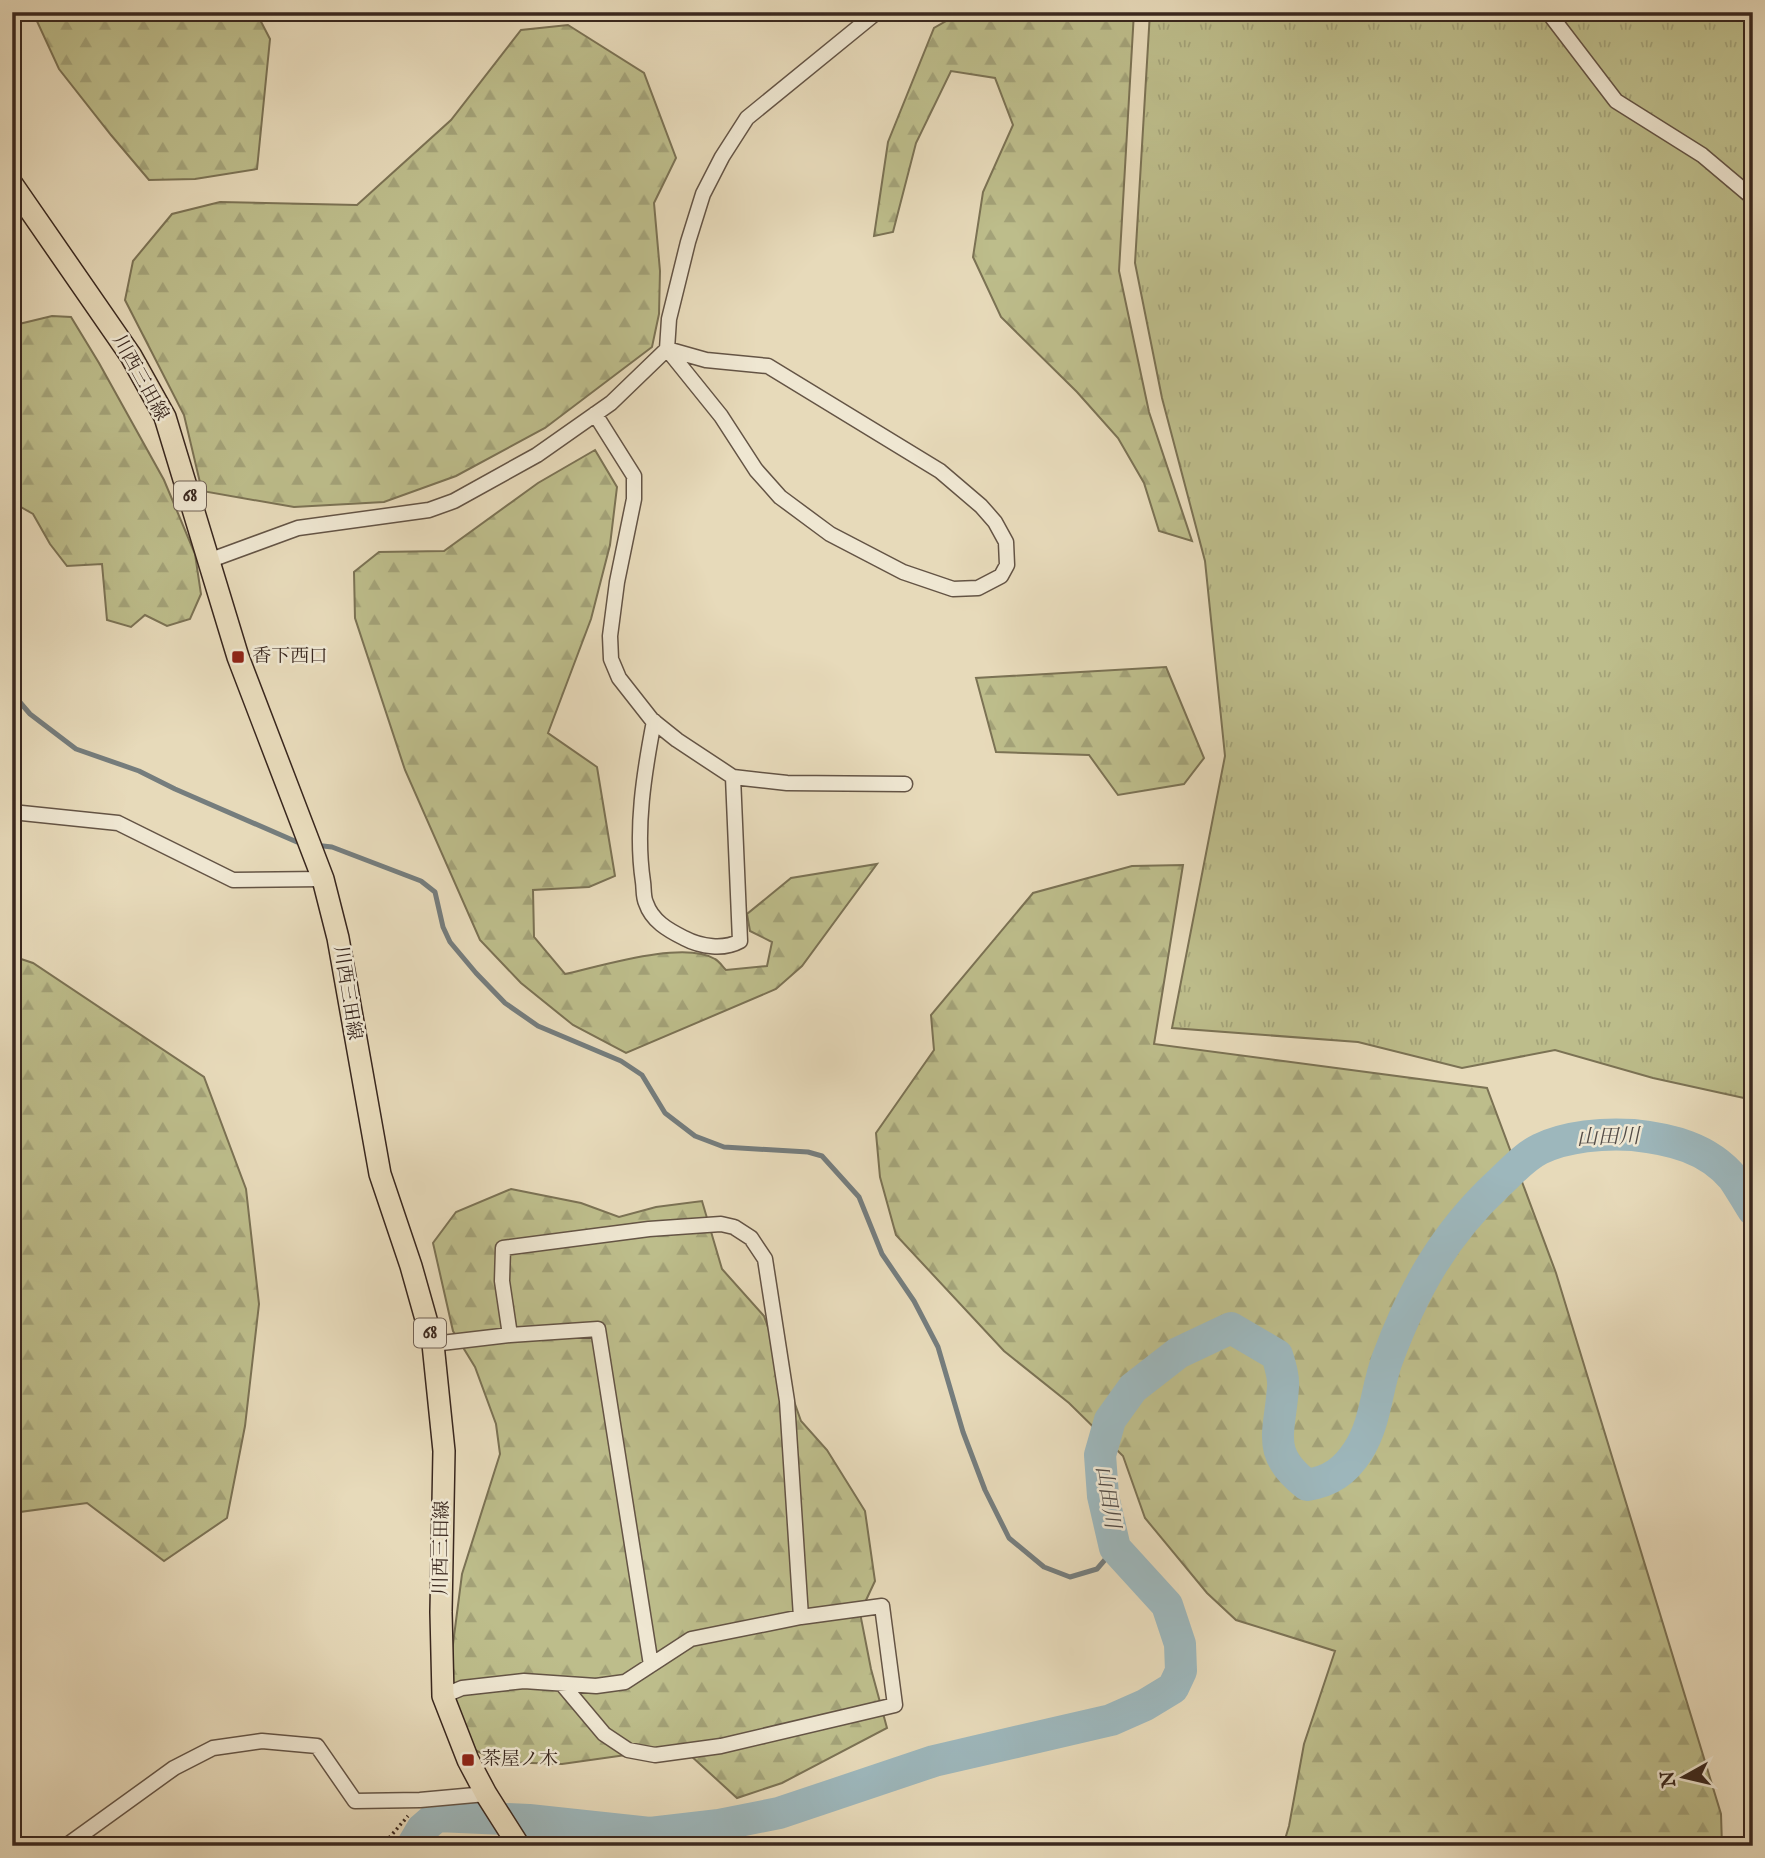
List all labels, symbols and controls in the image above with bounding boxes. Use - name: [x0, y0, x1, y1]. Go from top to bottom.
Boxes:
- street label: 川西三田線: [106, 331, 174, 425]
- road number: 68: [174, 482, 206, 510]
- place label: 香下西口: [252, 645, 328, 669]
- marker: 香下西口: [230, 649, 246, 665]
- street label: 川西三田線: [328, 944, 366, 1042]
- water label: 山田川: [1576, 1123, 1642, 1153]
- road number: 68: [414, 1318, 446, 1348]
- water label: 山田川: [1089, 1464, 1126, 1532]
- street label: 川西三田線: [429, 1500, 455, 1596]
- north arrow: [1650, 1742, 1720, 1812]
- place label: 茶屋ノ木: [482, 1748, 558, 1772]
- marker: 茶屋ノ木: [460, 1752, 476, 1768]
- text: N: [1656, 1769, 1682, 1790]

